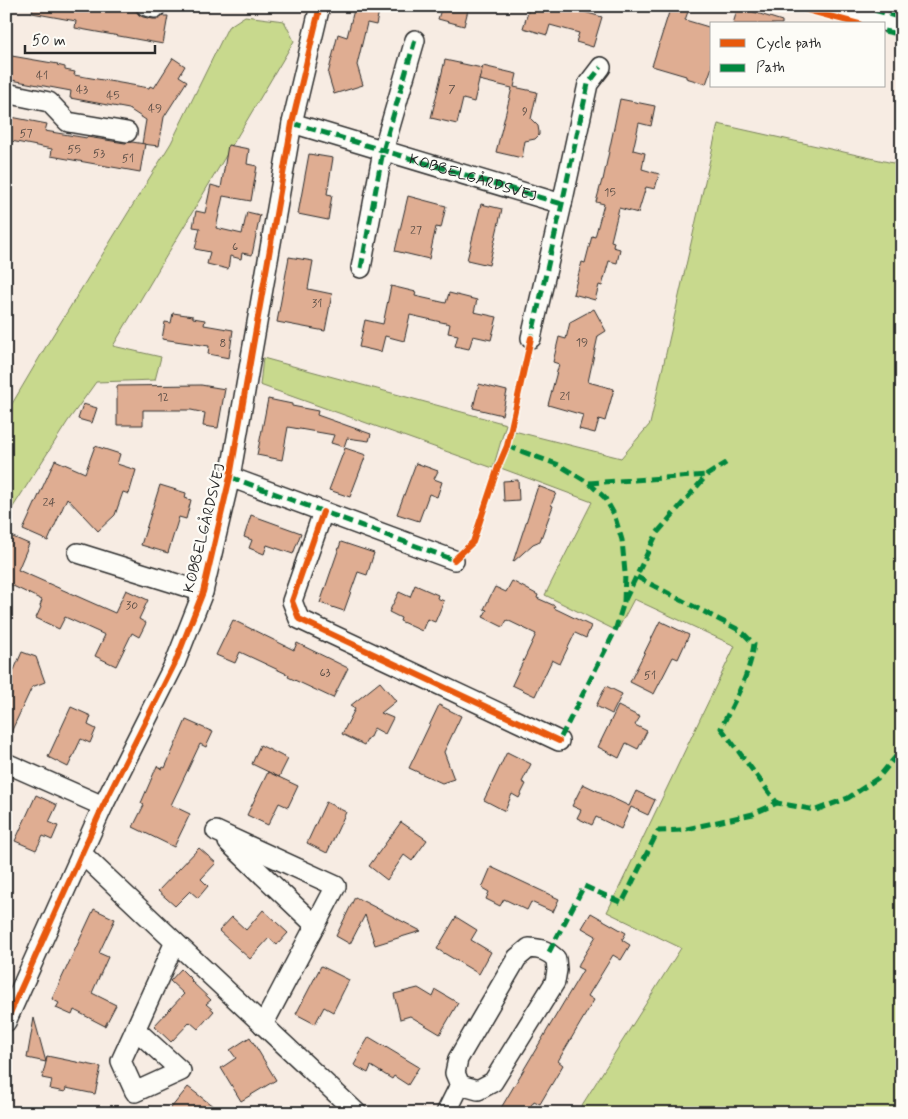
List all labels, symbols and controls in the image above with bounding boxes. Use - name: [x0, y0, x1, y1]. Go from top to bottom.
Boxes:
- scale bar: [25, 22, 155, 54]
- legend: [710, 22, 886, 88]
- text: 50 m: [32, 31, 66, 51]
- text: Cycle path: [756, 34, 821, 54]
- text: Path: [756, 58, 785, 78]
- house number: 41: [36, 68, 48, 84]
- house number: 43: [76, 82, 88, 98]
- house number: 7: [448, 82, 456, 98]
- house number: 45: [106, 88, 120, 104]
- house number: 49: [148, 101, 162, 117]
- house number: 9: [522, 104, 528, 120]
- house number: 57: [19, 126, 33, 142]
- house number: 55: [67, 142, 81, 158]
- house number: 53: [93, 146, 105, 162]
- street label: KOBBELGÅRDSVEJ: [406, 150, 539, 207]
- house number: 51: [122, 151, 134, 167]
- house number: 15: [604, 185, 616, 201]
- house number: 27: [410, 223, 422, 239]
- house number: 6: [232, 239, 238, 255]
- house number: 31: [312, 296, 322, 312]
- house number: 19: [576, 335, 588, 351]
- house number: 8: [220, 336, 226, 352]
- house number: 21: [559, 389, 571, 405]
- house number: 12: [157, 390, 169, 406]
- street label: KOBBELGÅRDSVEJ: [178, 461, 231, 595]
- house number: 24: [42, 495, 56, 511]
- house number: 30: [126, 598, 138, 614]
- house number: 63: [319, 665, 331, 681]
- house number: 51: [644, 668, 656, 684]

